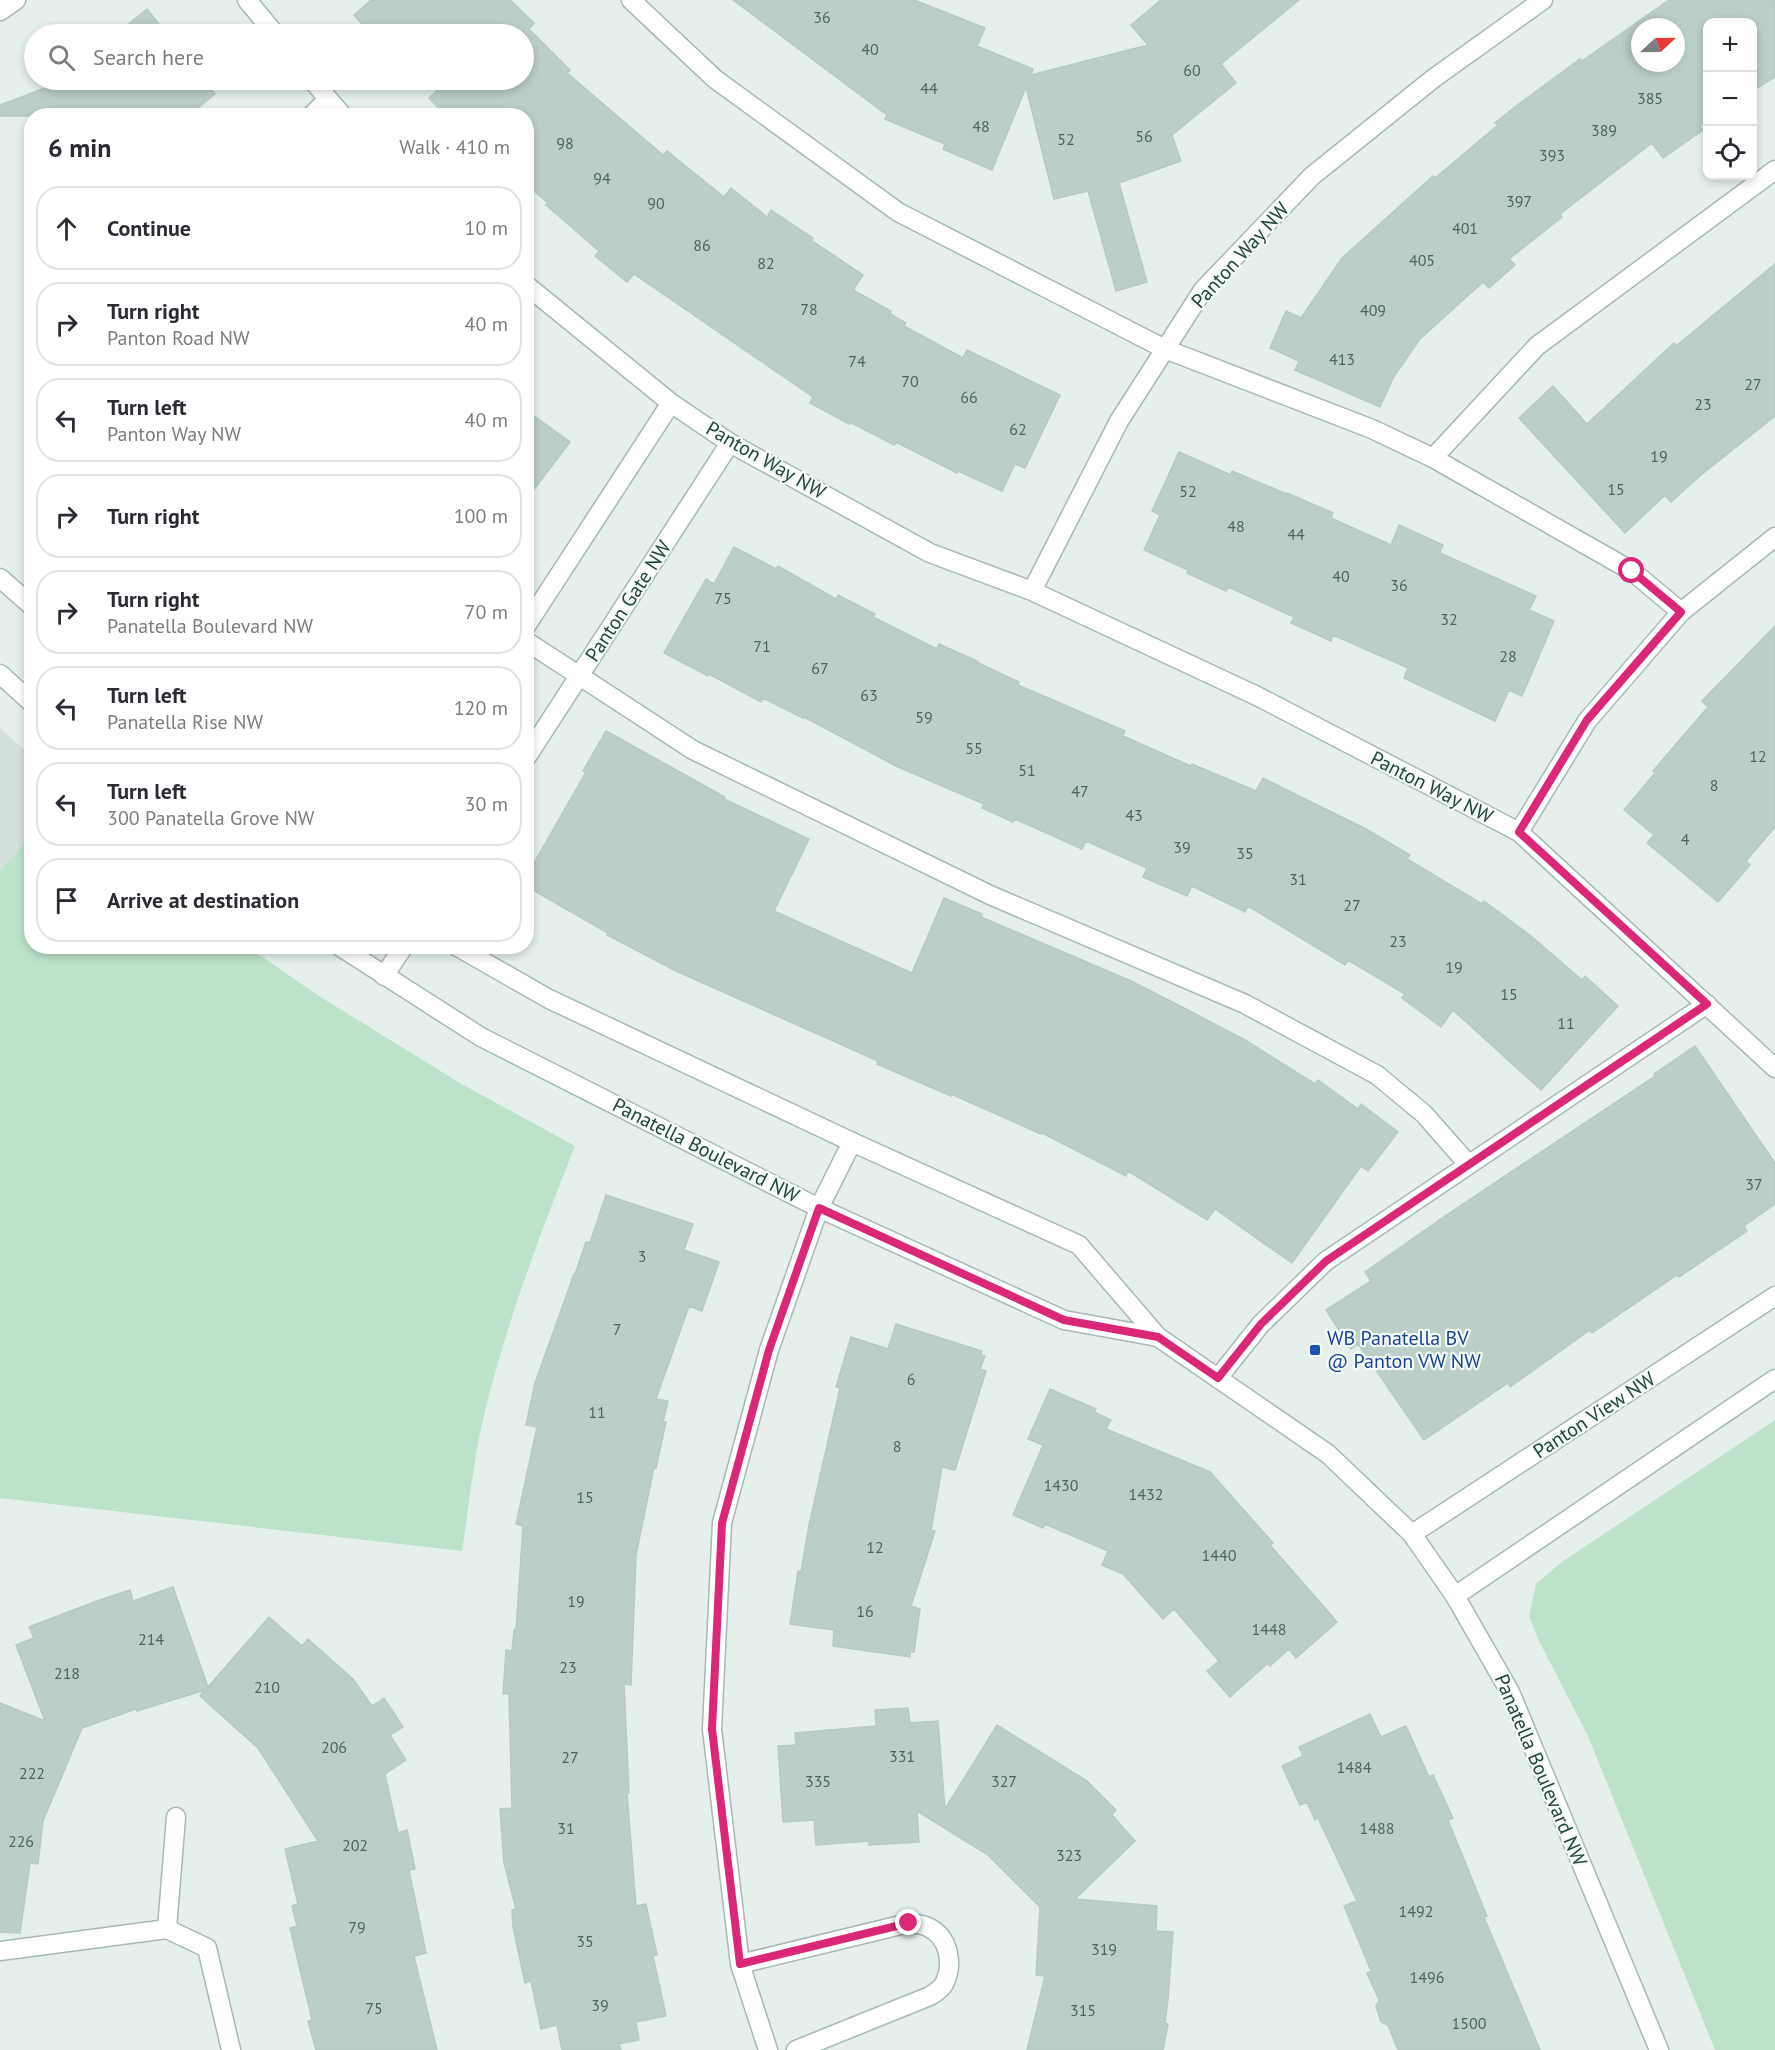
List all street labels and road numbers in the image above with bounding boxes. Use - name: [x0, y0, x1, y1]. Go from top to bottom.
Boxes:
- street label: Panton Way NW: [1185, 196, 1295, 314]
- street label: Panton Way NW: [701, 415, 831, 505]
- street label: Panton Gate NW: [579, 535, 677, 666]
- street label: Panton Way NW: [1366, 745, 1498, 829]
- street label: Panatella Boulevard NW: [608, 1092, 804, 1209]
- street label: Panton View NW: [1528, 1366, 1660, 1464]
- street label: Panatella Boulevard NW: [1489, 1670, 1593, 1870]

